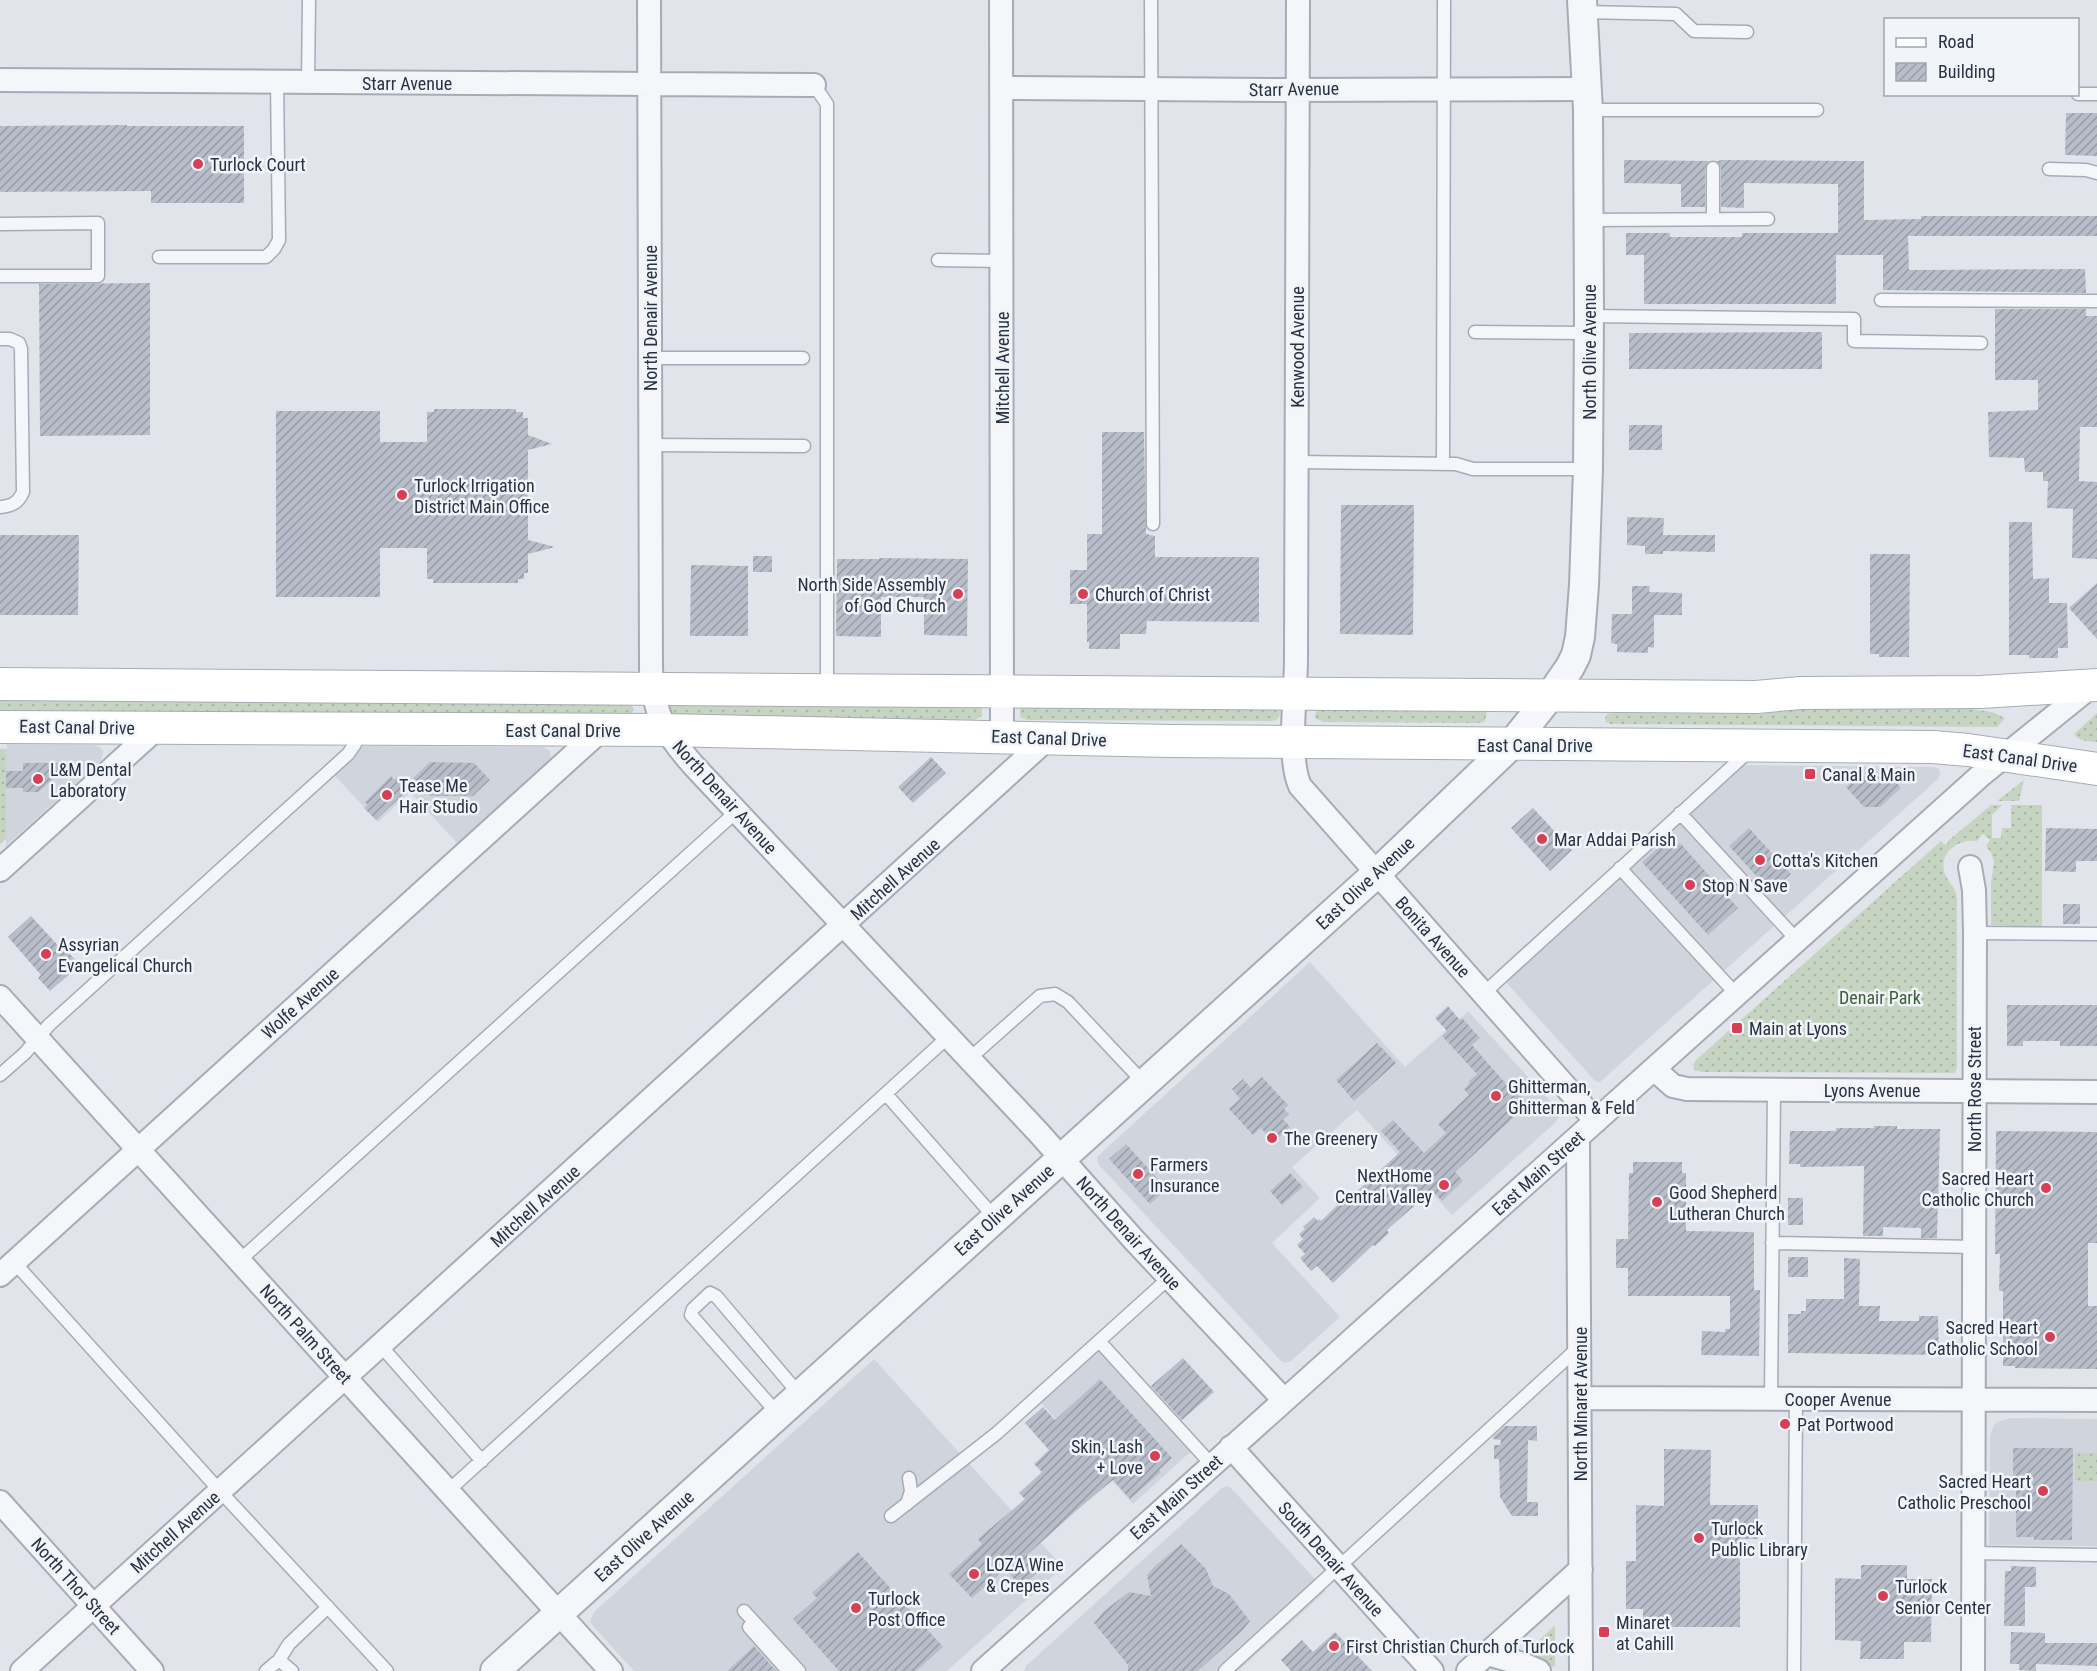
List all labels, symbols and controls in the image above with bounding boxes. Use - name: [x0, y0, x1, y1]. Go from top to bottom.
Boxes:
- legend: [1884, 18, 2079, 96]
- text: Road: [1938, 31, 1974, 52]
- text: Building: [1938, 61, 1995, 82]
- street label: Starr Avenue: [362, 73, 452, 94]
- street label: Starr Avenue: [1249, 78, 1339, 100]
- place label: Turlock Court: [210, 154, 306, 175]
- marker: Turlock Court: [191, 157, 205, 171]
- street label: North Denair Avenue: [640, 245, 661, 391]
- street label: North Olive Avenue: [1579, 284, 1600, 420]
- street label: Kenwood Avenue: [1287, 286, 1308, 408]
- street label: Mitchell Avenue: [992, 312, 1013, 424]
- place label: Turlock Irrigation District Main Office: [414, 475, 550, 517]
- marker: Turlock Irrigation District Main Office: [395, 488, 409, 502]
- place label: North Side Assembly of God Church: [797, 574, 946, 616]
- place label: Church of Christ: [1095, 584, 1210, 605]
- marker: North Side Assembly of God Church: [951, 587, 965, 601]
- marker: Church of Christ: [1076, 587, 1090, 601]
- street label: East Canal Drive: [19, 715, 135, 739]
- street label: East Canal Drive: [505, 720, 621, 741]
- street label: East Canal Drive: [991, 725, 1107, 751]
- street label: East Canal Drive: [1477, 735, 1593, 756]
- street label: North Denair Avenue: [668, 736, 782, 858]
- street label: East Canal Drive: [1961, 740, 2079, 776]
- place label: L&M Dental Laboratory: [50, 759, 132, 801]
- place label: Canal & Main: [1822, 764, 1915, 785]
- marker: Canal & Main: [1803, 767, 1817, 781]
- marker: L&M Dental Laboratory: [31, 772, 45, 786]
- place label: Tease Me Hair Studio: [399, 775, 478, 817]
- marker: Tease Me Hair Studio: [380, 788, 394, 802]
- place label: Mar Addai Parish: [1554, 829, 1676, 850]
- street label: East Olive Avenue: [1312, 832, 1418, 934]
- marker: Mar Addai Parish: [1535, 832, 1549, 846]
- street label: Mitchell Avenue: [846, 833, 944, 925]
- place label: Cotta's Kitchen: [1772, 850, 1878, 871]
- marker: Cotta's Kitchen: [1753, 853, 1767, 867]
- place label: Stop N Save: [1702, 875, 1788, 896]
- marker: Stop N Save: [1683, 878, 1697, 892]
- street label: Bonita Avenue: [1391, 892, 1475, 982]
- place label: Assyrian Evangelical Church: [58, 934, 192, 976]
- marker: Assyrian Evangelical Church: [39, 947, 53, 961]
- street label: Wolfe Avenue: [257, 963, 343, 1043]
- park label: Denair Park: [1839, 987, 1921, 1008]
- place label: Main at Lyons: [1749, 1018, 1847, 1039]
- marker: Main at Lyons: [1730, 1021, 1744, 1035]
- street label: North Rose Street: [1964, 1026, 1985, 1152]
- place label: Ghitterman, Ghitterman & Feld: [1508, 1076, 1635, 1118]
- street label: Lyons Avenue: [1824, 1080, 1920, 1101]
- marker: Ghitterman, Ghitterman & Feld: [1489, 1089, 1503, 1103]
- street label: East Main Street: [1488, 1126, 1588, 1220]
- place label: The Greenery: [1284, 1128, 1378, 1149]
- marker: The Greenery: [1265, 1131, 1279, 1145]
- place label: Farmers Insurance: [1150, 1154, 1219, 1196]
- street label: Mitchell Avenue: [486, 1160, 584, 1252]
- street label: East Olive Avenue: [950, 1160, 1058, 1260]
- place label: NextHome Central Valley: [1335, 1165, 1433, 1207]
- marker: Farmers Insurance: [1131, 1167, 1145, 1181]
- place label: Sacred Heart Catholic Church: [1921, 1168, 2034, 1210]
- street label: North Denair Avenue: [1072, 1172, 1186, 1294]
- marker: NextHome Central Valley: [1437, 1178, 1451, 1192]
- marker: Sacred Heart Catholic Church: [2039, 1181, 2053, 1195]
- place label: Good Shepherd Lutheran Church: [1669, 1182, 1785, 1224]
- marker: Good Shepherd Lutheran Church: [1650, 1195, 1664, 1209]
- street label: North Palm Street: [256, 1280, 356, 1388]
- place label: Sacred Heart Catholic School: [1927, 1317, 2038, 1359]
- street label: North Minaret Avenue: [1570, 1327, 1591, 1481]
- marker: Sacred Heart Catholic School: [2043, 1330, 2057, 1344]
- street label: Cooper Avenue: [1784, 1389, 1892, 1410]
- place label: Pat Portwood: [1797, 1414, 1894, 1435]
- marker: Pat Portwood: [1778, 1417, 1792, 1431]
- place label: Skin, Lash + Love: [1071, 1436, 1143, 1478]
- marker: Skin, Lash + Love: [1148, 1449, 1162, 1463]
- street label: East Main Street: [1126, 1450, 1226, 1544]
- place label: Sacred Heart Catholic Preschool: [1897, 1471, 2031, 1513]
- marker: Sacred Heart Catholic Preschool: [2036, 1484, 2050, 1498]
- street label: Mitchell Avenue: [126, 1486, 224, 1578]
- street label: East Olive Avenue: [590, 1486, 698, 1586]
- street label: South Denair Avenue: [1274, 1497, 1388, 1621]
- place label: Turlock Public Library: [1711, 1518, 1808, 1560]
- marker: Turlock Public Library: [1692, 1531, 1706, 1545]
- street label: North Thor Street: [27, 1533, 125, 1639]
- place label: LOZA Wine & Crepes: [986, 1554, 1064, 1596]
- marker: LOZA Wine & Crepes: [967, 1567, 981, 1581]
- place label: Turlock Senior Center: [1895, 1576, 1991, 1618]
- place label: Turlock Post Office: [868, 1588, 946, 1630]
- marker: Turlock Senior Center: [1876, 1589, 1890, 1603]
- marker: Turlock Post Office: [849, 1601, 863, 1615]
- place label: Minaret at Cahill: [1616, 1612, 1674, 1654]
- marker: Minaret at Cahill: [1597, 1625, 1611, 1639]
- place label: First Christian Church of Turlock: [1346, 1636, 1574, 1657]
- marker: First Christian Church of Turlock: [1327, 1639, 1341, 1653]

